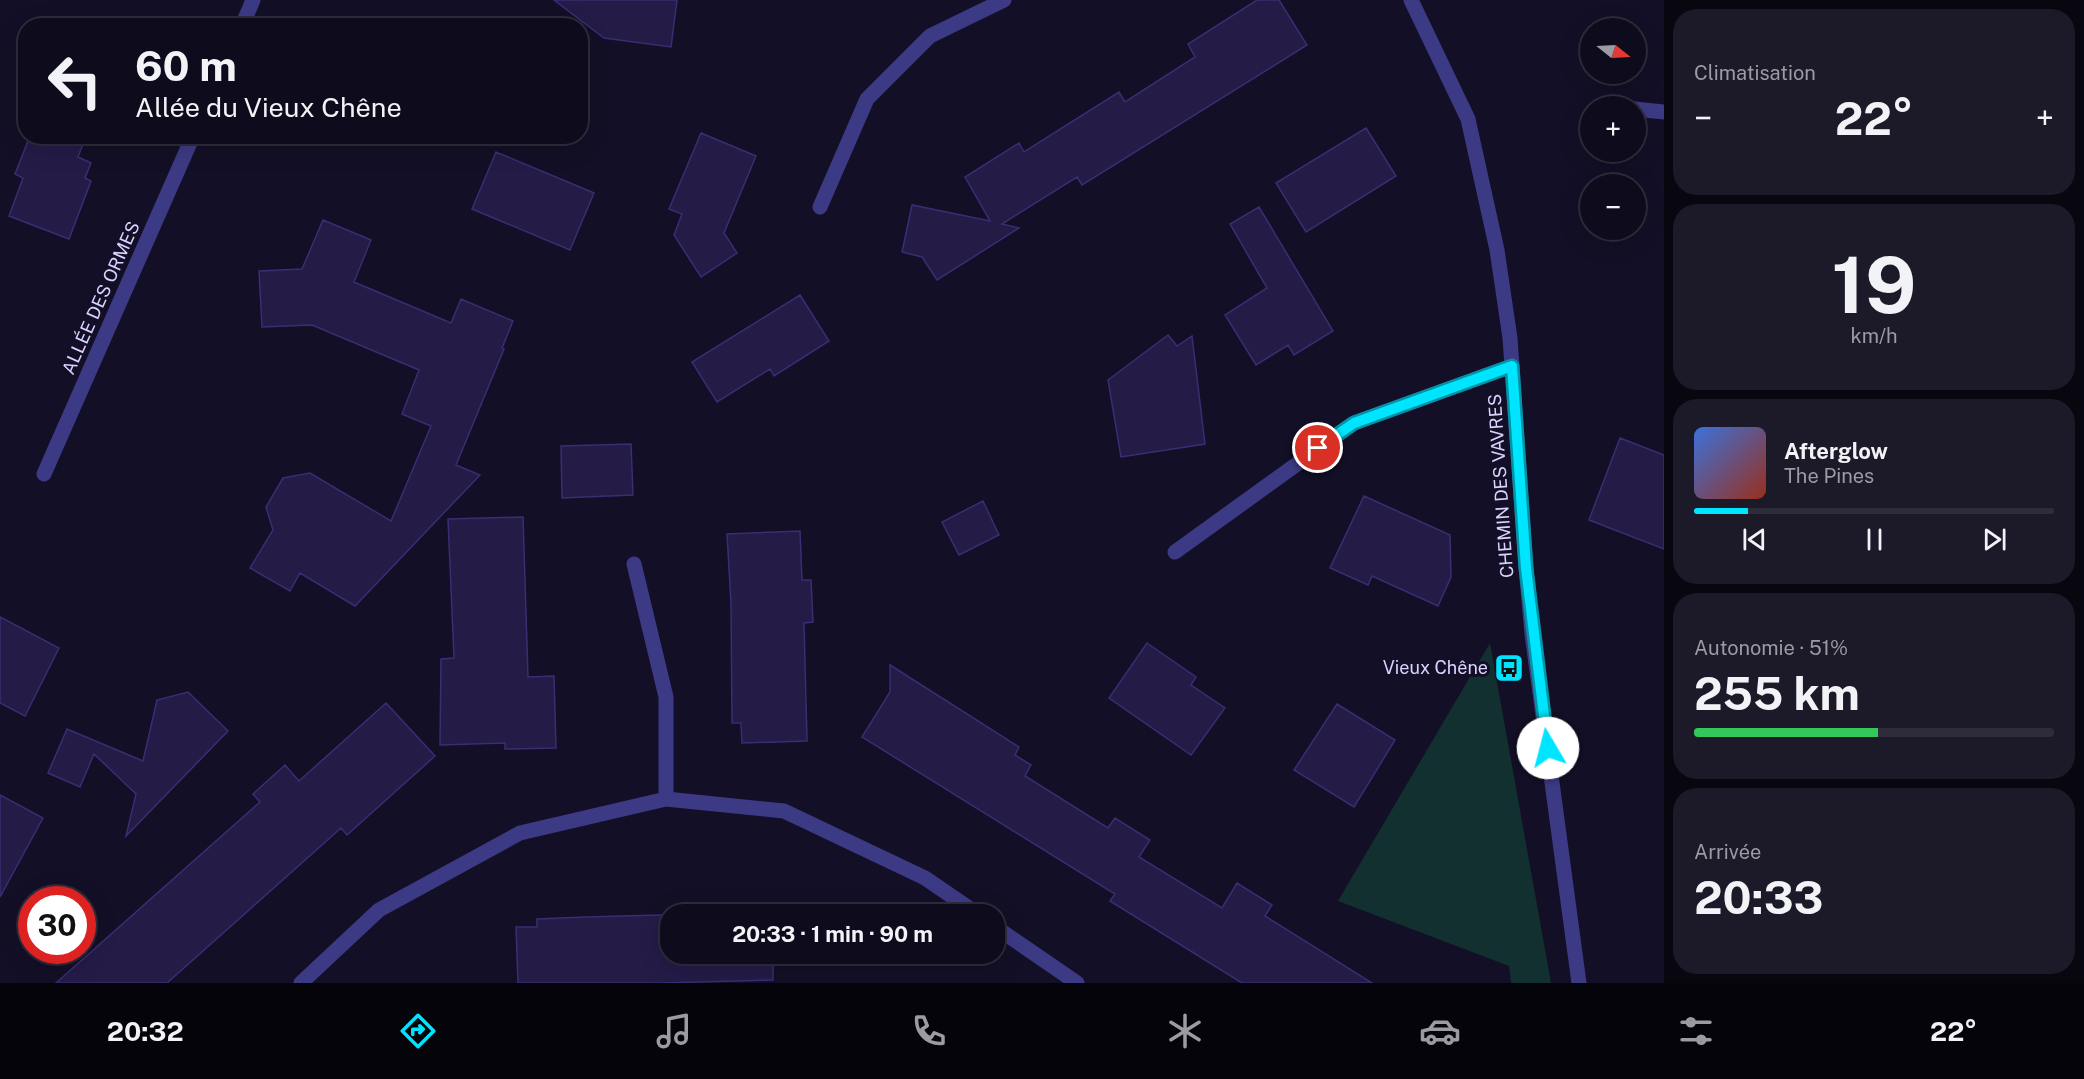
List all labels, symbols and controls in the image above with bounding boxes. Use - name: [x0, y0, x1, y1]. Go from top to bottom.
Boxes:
- north arrow: [1580, 18, 1646, 84]
- map controls: [1580, 18, 1646, 240]
- text: 60 m: [135, 41, 237, 90]
- icon: left: [36, 42, 114, 120]
- text: Climatisation: [1694, 61, 1816, 85]
- text: Allée du Vieux Chêne: [135, 91, 402, 123]
- text: 22°: [1835, 92, 1913, 145]
- button: +: [1580, 96, 1646, 162]
- text: −: [1694, 99, 1712, 137]
- text: +: [2036, 99, 2054, 137]
- button: −: [1580, 174, 1646, 240]
- street label: ALLÉE DES ORMES: [56, 218, 144, 378]
- text: 19: [1832, 239, 1916, 331]
- text: km/h: [1850, 324, 1898, 348]
- street label: CHEMIN DES VAVRES: [1484, 393, 1517, 579]
- pin: [1292, 422, 1343, 473]
- icon: arrive: [1301, 431, 1334, 464]
- text: Afterglow: [1784, 438, 1888, 464]
- text: The Pines: [1784, 464, 1874, 488]
- icon: previous: [1738, 523, 1771, 556]
- icon: pause: [1858, 523, 1891, 556]
- icon: next: [1978, 523, 2011, 556]
- text: Autonomie · 51%: [1694, 636, 1848, 660]
- bus stop icon: Vieux Chêne: [1493, 652, 1525, 684]
- place label: Vieux Chêne: [1383, 657, 1488, 678]
- text: 255 km: [1694, 667, 1860, 720]
- position arrow: [1516, 716, 1580, 780]
- text: Arrivée: [1694, 840, 1761, 864]
- text: 20:33: [1694, 871, 1823, 924]
- speed limit sign: 30: [18, 886, 96, 964]
- text: 20:33 · 1 min · 90 m: [732, 921, 933, 947]
- icon: directions: [397, 1010, 439, 1052]
- icon: music: [653, 1010, 695, 1052]
- icon: phone: [908, 1010, 950, 1052]
- icon: climate: [1164, 1010, 1206, 1052]
- icon: car: [1419, 1010, 1461, 1052]
- icon: filters: [1675, 1010, 1717, 1052]
- text: 20:32: [107, 1015, 184, 1047]
- text: 22°: [1930, 1015, 1977, 1047]

